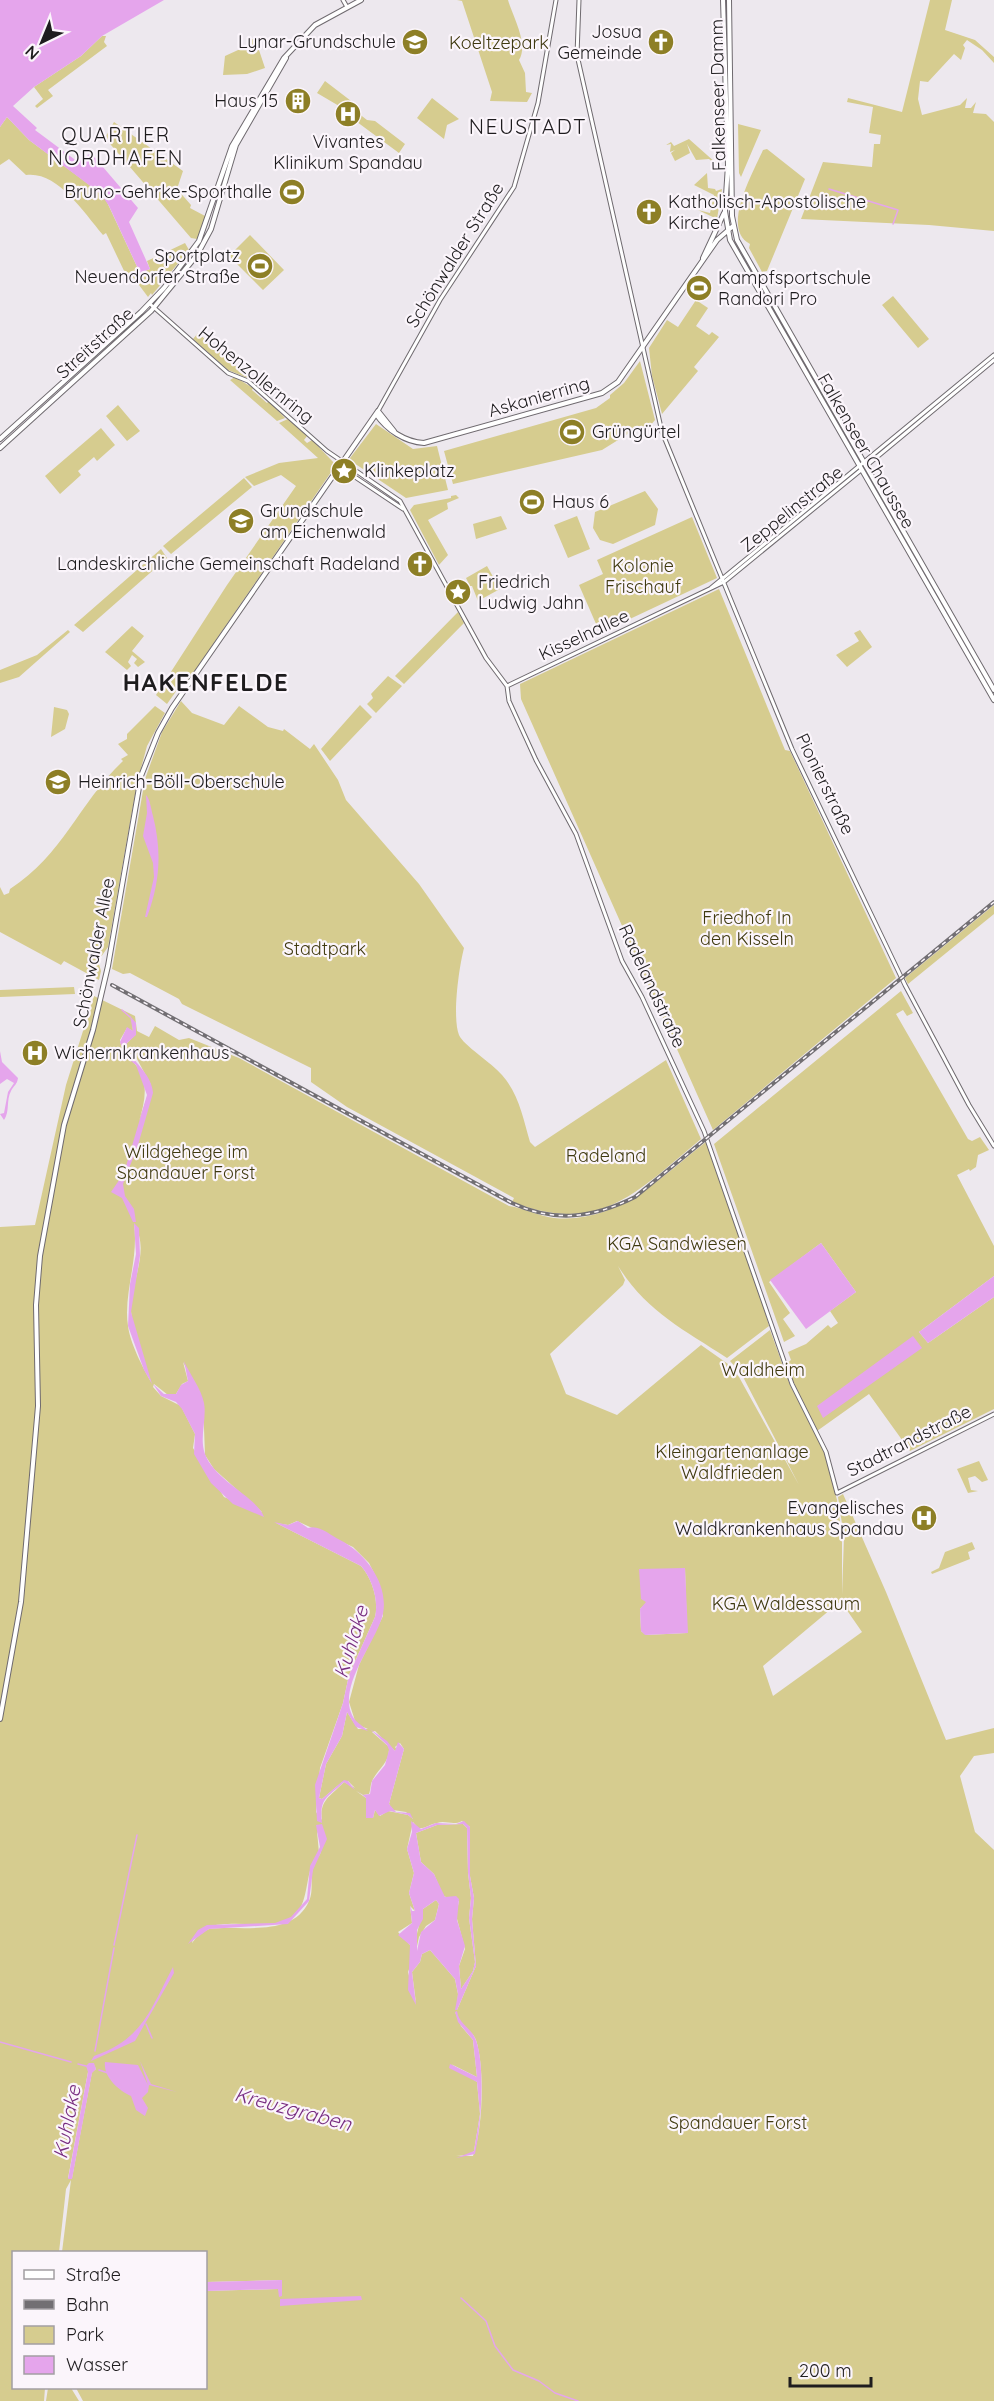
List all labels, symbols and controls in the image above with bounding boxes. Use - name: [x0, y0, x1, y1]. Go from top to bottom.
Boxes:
- north arrow: [12, 12, 72, 72]
- street label: Falkenseer Damm: [705, 19, 730, 171]
- place label: Josua Gemeinde: [557, 20, 642, 64]
- school or university icon: Lynar-Grundschule: [400, 27, 430, 57]
- church icon: Josua Gemeinde: [646, 27, 676, 57]
- place label: Lynar-Grundschule: [238, 30, 396, 53]
- park label: Koeltzepark: [449, 31, 549, 54]
- text: N: [21, 42, 43, 64]
- building icon: Haus 15: [283, 86, 313, 116]
- place label: Haus 15: [214, 89, 278, 112]
- hospital icon: Vivantes Klinikum Spandau: [333, 99, 363, 129]
- district label: NEUSTADT: [469, 113, 587, 139]
- district label: QUARTIER NORDHAFEN: [48, 122, 184, 170]
- place label: Vivantes Klinikum Spandau: [273, 130, 423, 174]
- sports icon: Bruno-Gehrke-Sporthalle: [277, 177, 307, 207]
- street label: Schönwalder Straße: [401, 178, 509, 332]
- place label: Bruno-Gehrke-Sporthalle: [64, 180, 272, 203]
- place label: Katholisch-Apostolische Kirche: [668, 190, 866, 234]
- church icon: Katholisch-Apostolische Kirche: [634, 197, 664, 227]
- place label: Sportplatz Neuendorfer Straße: [74, 244, 240, 288]
- sports icon: Sportplatz Neuendorfer Straße: [245, 251, 275, 281]
- place label: Kampfsportschule Randori Pro: [718, 266, 871, 310]
- sports icon: Kampfsportschule Randori Pro: [684, 273, 714, 303]
- street label: Streitstraße: [51, 302, 138, 383]
- street label: Hohenzollernring: [194, 321, 319, 428]
- street label: Falkenseer Chaussee: [813, 369, 920, 532]
- street label: Askanierring: [486, 371, 592, 422]
- sports icon: Grüngürtel: [557, 417, 587, 447]
- place label: Grüngürtel: [592, 420, 681, 443]
- place icon: Klinkeplatz: [329, 456, 359, 486]
- place label: Klinkeplatz: [364, 459, 455, 482]
- street label: Zeppelinstraße: [736, 460, 848, 557]
- sports icon: Haus 6: [517, 487, 547, 517]
- place label: Haus 6: [552, 490, 609, 513]
- place label: Grundschule am Eichenwald: [260, 499, 386, 543]
- school or university icon: Grundschule am Eichenwald: [226, 506, 256, 536]
- church icon: Landeskirchliche Gemeinschaft Radeland: [405, 549, 435, 579]
- place label: Landeskirchliche Gemeinschaft Radeland: [57, 552, 400, 575]
- park label: Kolonie Frischauf: [605, 554, 682, 598]
- place label: Friedrich Ludwig Jahn: [478, 570, 584, 614]
- place icon: Friedrich Ludwig Jahn: [443, 577, 473, 607]
- street label: Kisselnallee: [535, 604, 633, 665]
- district label: HAKENFELDE: [123, 667, 289, 697]
- street label: Pionierstraße: [791, 729, 860, 838]
- school or university icon: Heinrich-Böll-Oberschule: [43, 767, 73, 797]
- place label: Heinrich-Böll-Oberschule: [78, 770, 285, 793]
- street label: Schönwalder Allee: [68, 876, 119, 1030]
- park label: Friedhof In den Kisseln: [700, 906, 794, 950]
- street label: Radelandstraße: [614, 920, 691, 1051]
- park label: Stadtpark: [284, 937, 366, 960]
- hospital icon: Wichernkrankenhaus: [20, 1038, 50, 1068]
- place label: Wichernkrankenhaus: [54, 1041, 229, 1064]
- park label: Wildgehege im Spandauer Forst: [117, 1140, 255, 1184]
- park label: Radeland: [566, 1144, 646, 1167]
- park label: KGA Sandwiesen: [607, 1232, 747, 1255]
- park label: Waldheim: [721, 1358, 805, 1381]
- street label: Stadtrandstraße: [843, 1399, 975, 1482]
- park label: Kleingartenanlage Waldfrieden: [655, 1440, 809, 1484]
- place label: Evangelisches Waldkrankenhaus Spandau: [675, 1496, 904, 1540]
- hospital icon: Evangelisches Waldkrankenhaus Spandau: [909, 1503, 939, 1533]
- park label: KGA Waldessaum: [712, 1592, 860, 1615]
- water label: Kuhlake: [328, 1602, 374, 1681]
- water label: Kreuzgraben: [232, 2081, 355, 2136]
- water label: Kuhlake: [47, 2082, 86, 2161]
- park label: Spandauer Forst: [669, 2111, 807, 2134]
- legend: [12, 2251, 207, 2389]
- text: Straße: [66, 2263, 121, 2286]
- text: Bahn: [66, 2293, 109, 2316]
- text: Park: [66, 2323, 104, 2346]
- scale bar: [790, 2350, 871, 2388]
- text: Wasser: [66, 2353, 128, 2376]
- text: 200 m: [799, 2359, 852, 2382]

